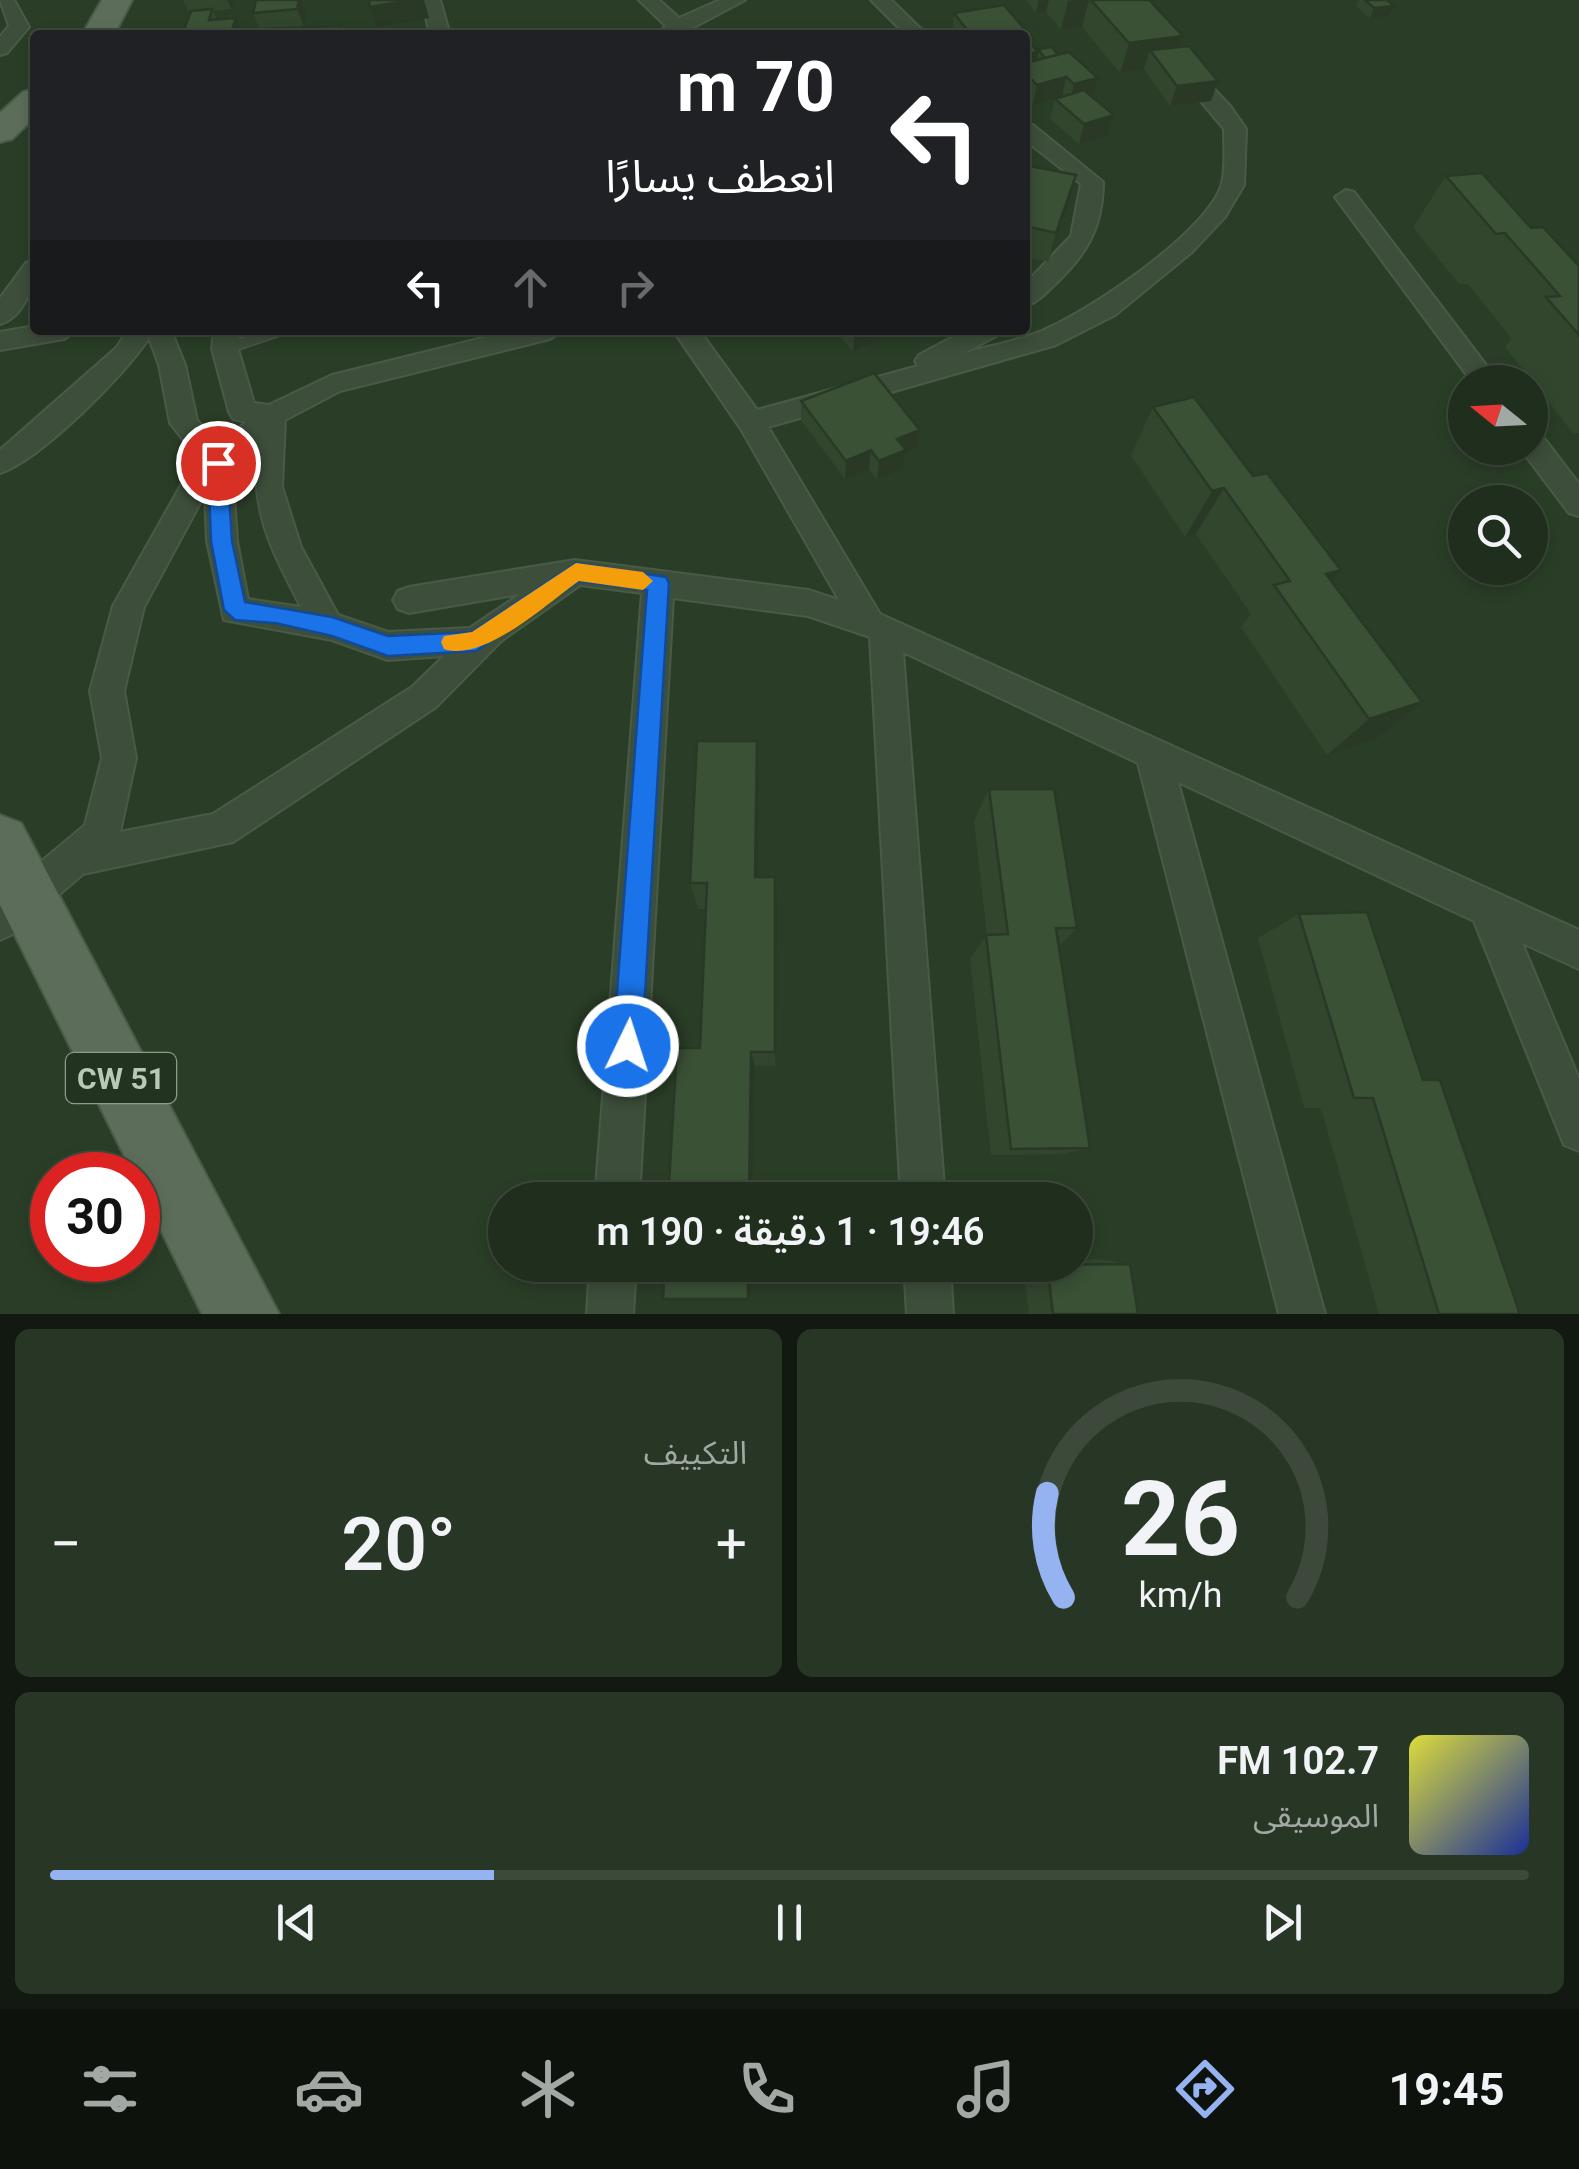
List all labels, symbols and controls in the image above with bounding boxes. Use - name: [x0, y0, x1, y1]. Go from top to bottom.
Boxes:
- text: 70 m: [677, 46, 835, 128]
- icon: left: [870, 70, 1000, 200]
- text: انعطف يسارًا: [605, 150, 835, 203]
- icon: left: [398, 260, 453, 315]
- icon: ahead: [503, 260, 558, 315]
- icon: right: [608, 260, 663, 315]
- north arrow: [1448, 365, 1548, 465]
- map controls: [1448, 365, 1548, 585]
- pin: [176, 421, 261, 506]
- icon: arrive: [191, 436, 246, 491]
- button: search: [1448, 485, 1548, 585]
- position arrow: [576, 994, 680, 1098]
- road number: CW 51: [66, 1053, 176, 1103]
- speed limit sign: 30: [30, 1152, 160, 1282]
- text: 19:46 · 1 دقيقة · 190 m: [596, 1210, 985, 1254]
- text: التكييف: [644, 1434, 747, 1472]
- text: 26: [1121, 1459, 1240, 1580]
- text: 20°: [341, 1500, 456, 1588]
- text: −: [50, 1512, 81, 1576]
- text: +: [716, 1512, 747, 1576]
- text: km/h: [1139, 1574, 1222, 1616]
- text: 102.7 FM: [1217, 1739, 1379, 1783]
- text: الموسيقى: [1253, 1797, 1379, 1835]
- icon: previous: [269, 1895, 324, 1950]
- icon: pause: [762, 1895, 817, 1950]
- icon: next: [1255, 1895, 1310, 1950]
- icon: filters: [75, 2054, 145, 2124]
- icon: car: [294, 2054, 364, 2124]
- icon: climate: [513, 2054, 583, 2124]
- icon: phone: [732, 2054, 802, 2124]
- icon: music: [951, 2054, 1021, 2124]
- icon: directions: [1170, 2054, 1240, 2124]
- text: 19:45: [1389, 2063, 1505, 2116]

